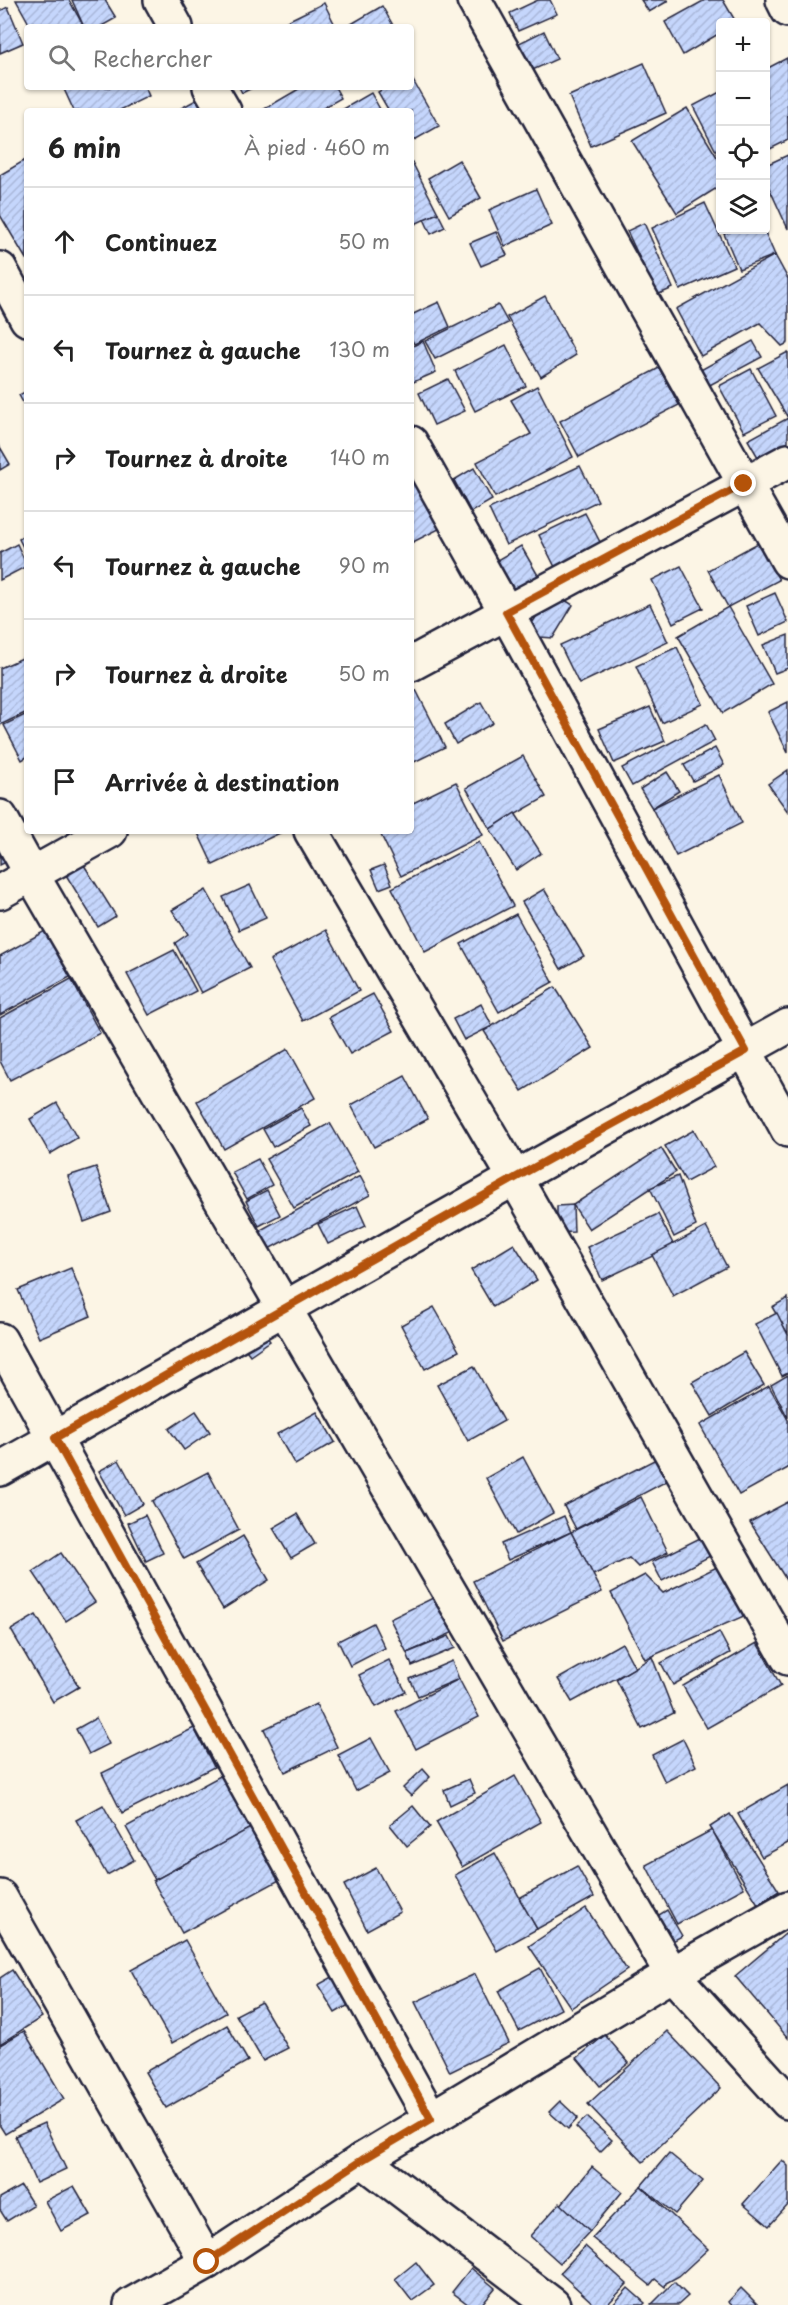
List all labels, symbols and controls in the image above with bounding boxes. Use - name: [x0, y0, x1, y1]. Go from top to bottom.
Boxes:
- map controls: [716, 18, 770, 234]
- button: +: [716, 18, 770, 72]
- search box: [24, 24, 414, 90]
- icon: search: [45, 41, 78, 74]
- text: Rechercher: [93, 41, 212, 74]
- button: −: [716, 72, 770, 126]
- button: locate: [716, 126, 770, 180]
- text: 6 min: [48, 128, 121, 167]
- text: À pied · 460 m: [244, 132, 390, 162]
- button: layers: [716, 180, 770, 234]
- icon: ahead: [48, 225, 81, 258]
- text: Continuez: [105, 225, 217, 258]
- text: 50 m: [338, 226, 390, 256]
- icon: left: [48, 333, 81, 366]
- text: Tournez à gauche: [105, 333, 301, 366]
- text: 130 m: [330, 334, 390, 364]
- icon: right: [48, 441, 81, 474]
- text: Tournez à droite: [105, 441, 288, 474]
- text: 140 m: [330, 442, 390, 472]
- route end: [730, 470, 756, 496]
- icon: left: [48, 549, 81, 582]
- text: Tournez à gauche: [105, 549, 301, 582]
- text: 90 m: [339, 550, 390, 580]
- icon: right: [48, 657, 81, 690]
- text: Tournez à droite: [105, 657, 288, 690]
- text: 50 m: [338, 658, 390, 688]
- icon: arrive: [48, 765, 81, 798]
- text: Arrivée à destination: [105, 765, 339, 798]
- route start: [193, 2248, 219, 2274]

